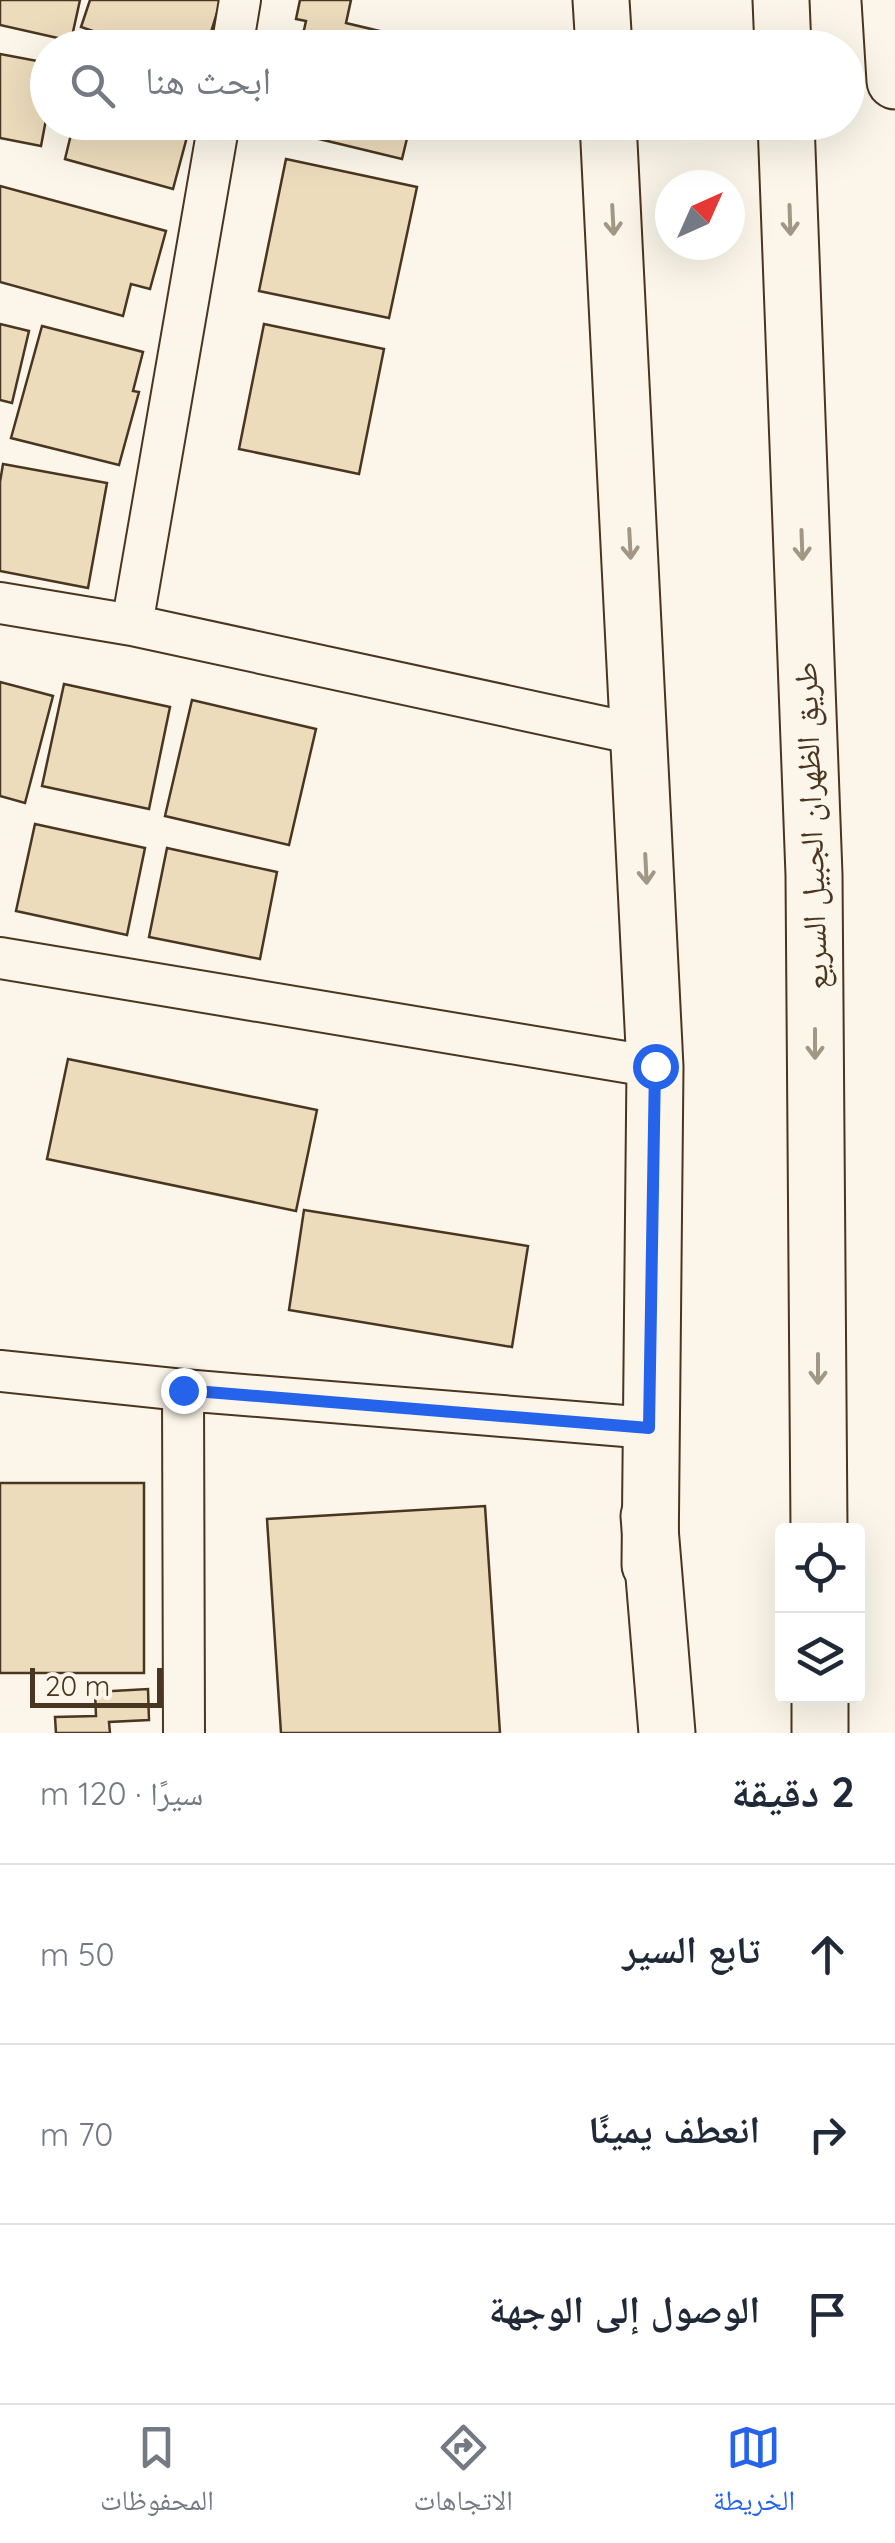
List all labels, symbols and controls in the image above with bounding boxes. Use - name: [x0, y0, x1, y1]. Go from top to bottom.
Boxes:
- search box: [30, 30, 865, 140]
- text: ابحث هنا: [145, 56, 271, 104]
- icon: search: [65, 58, 120, 113]
- north arrow: [655, 170, 745, 260]
- one-way arrow: [604, 203, 623, 235]
- one-way arrow: [780, 203, 799, 235]
- one-way arrow: [621, 528, 640, 560]
- one-way arrow: [792, 528, 811, 560]
- street label: طريق الظهران الجبيل السريع: [784, 661, 837, 991]
- one-way arrow: [637, 853, 656, 885]
- one-way arrow: [806, 1028, 825, 1060]
- route start: [633, 1044, 679, 1090]
- one-way arrow: [808, 1352, 828, 1385]
- route end: [161, 1368, 207, 1414]
- map controls: [775, 1523, 865, 1703]
- button: locate: [775, 1523, 865, 1613]
- button: layers: [775, 1613, 865, 1703]
- scale bar: [30, 1663, 162, 1708]
- text: 20 m: [45, 1668, 110, 1703]
- text: 2 دقيقة: [731, 1765, 855, 1818]
- text: سيرًا · 120 m: [40, 1773, 203, 1813]
- text: تابع السير: [623, 1925, 760, 1973]
- icon: ahead: [800, 1927, 855, 1982]
- text: 50 m: [40, 1934, 114, 1974]
- text: انعطف يمينًا: [588, 2105, 760, 2153]
- icon: right: [800, 2107, 855, 2162]
- text: 70 m: [40, 2114, 113, 2154]
- text: الوصول إلى الوجهة: [489, 2285, 760, 2333]
- icon: arrive: [800, 2287, 855, 2342]
- tab: المحفوظات: [100, 2420, 214, 2528]
- tab: الاتجاهات: [414, 2420, 513, 2528]
- tab: الخريطة: [713, 2420, 795, 2528]

